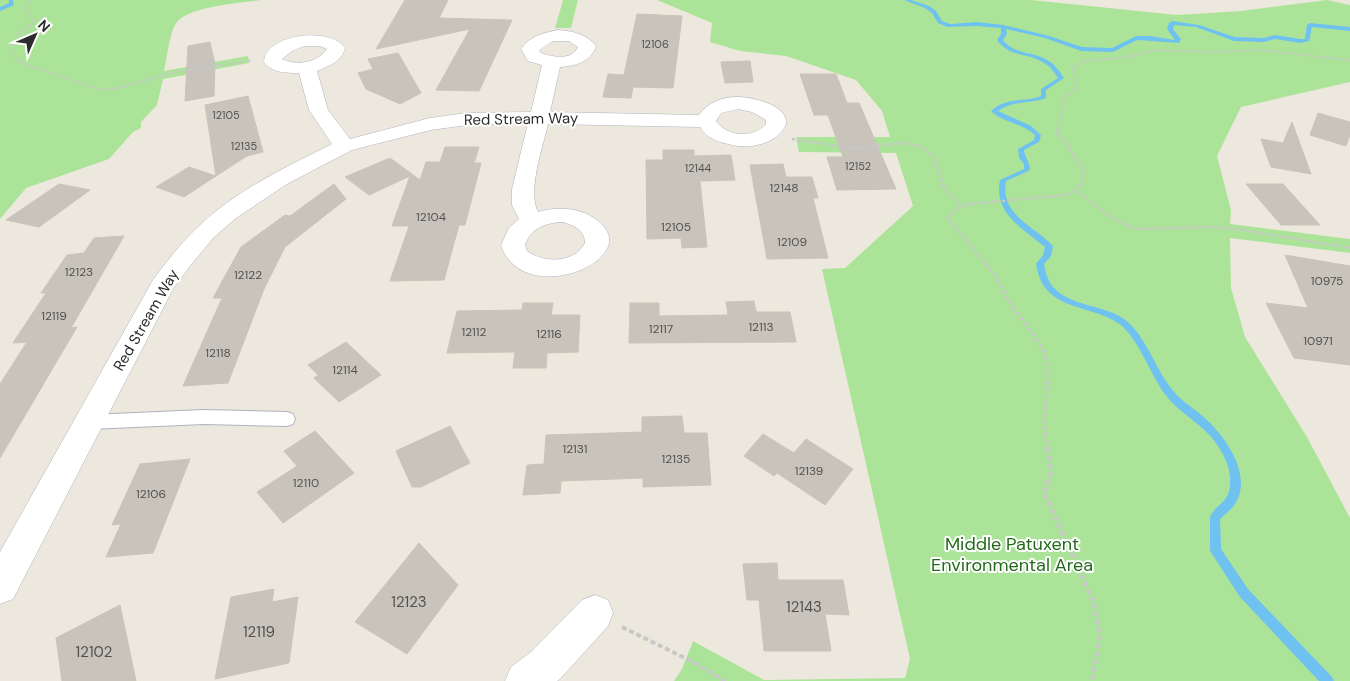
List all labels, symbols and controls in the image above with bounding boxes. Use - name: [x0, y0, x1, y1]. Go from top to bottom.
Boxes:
- north arrow: [10, 10, 60, 60]
- text: N: [34, 16, 54, 36]
- house number: 12106: [641, 37, 669, 51]
- house number: 12105: [212, 108, 240, 122]
- street label: Red Stream Way: [464, 108, 579, 130]
- house number: 12135: [231, 139, 257, 153]
- house number: 12152: [845, 159, 871, 173]
- house number: 12144: [685, 161, 712, 175]
- house number: 12148: [770, 180, 798, 196]
- house number: 12104: [416, 209, 446, 225]
- house number: 12105: [661, 219, 691, 235]
- house number: 12109: [777, 234, 807, 250]
- house number: 12123: [65, 264, 93, 280]
- street label: Red Stream Way: [109, 265, 184, 375]
- house number: 12122: [234, 267, 262, 283]
- house number: 10975: [1311, 273, 1343, 289]
- house number: 12119: [41, 308, 67, 324]
- house number: 12113: [748, 319, 774, 335]
- house number: 12117: [649, 321, 673, 337]
- house number: 12112: [461, 324, 487, 340]
- house number: 12116: [536, 326, 562, 342]
- house number: 10971: [1303, 333, 1333, 349]
- house number: 12118: [205, 345, 231, 361]
- house number: 12114: [332, 362, 358, 378]
- house number: 12131: [562, 441, 588, 457]
- house number: 12135: [662, 451, 690, 467]
- house number: 12139: [795, 463, 823, 479]
- house number: 12110: [293, 475, 319, 491]
- house number: 12106: [136, 486, 166, 502]
- park label: Middle Patuxent Environmental Area: [931, 532, 1093, 577]
- house number: 12123: [391, 592, 427, 612]
- house number: 12143: [786, 597, 822, 617]
- house number: 12119: [243, 622, 275, 642]
- house number: 12102: [76, 642, 112, 662]

